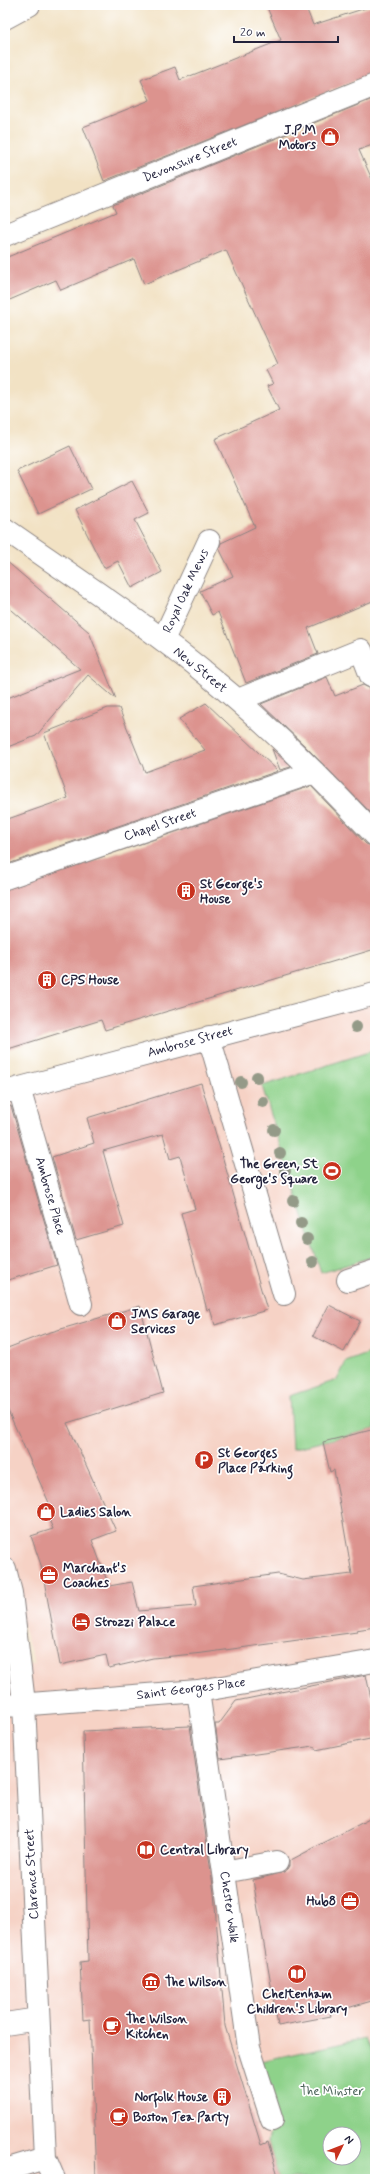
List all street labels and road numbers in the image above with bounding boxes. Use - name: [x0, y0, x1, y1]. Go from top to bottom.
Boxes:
- street label: Devonshire Street: [140, 133, 240, 187]
- street label: Royal Oak Mews: [159, 546, 213, 636]
- street label: New Street: [170, 643, 230, 697]
- street label: Chapel Street: [122, 805, 199, 845]
- street label: Ambrose Street: [146, 1022, 235, 1062]
- street label: Ambrose Place: [31, 1155, 69, 1237]
- street label: Saint Georges Place: [136, 1674, 247, 1705]
- street label: Clarence Street: [21, 1828, 43, 1920]
- street label: Chester Walk: [216, 1870, 242, 1944]

